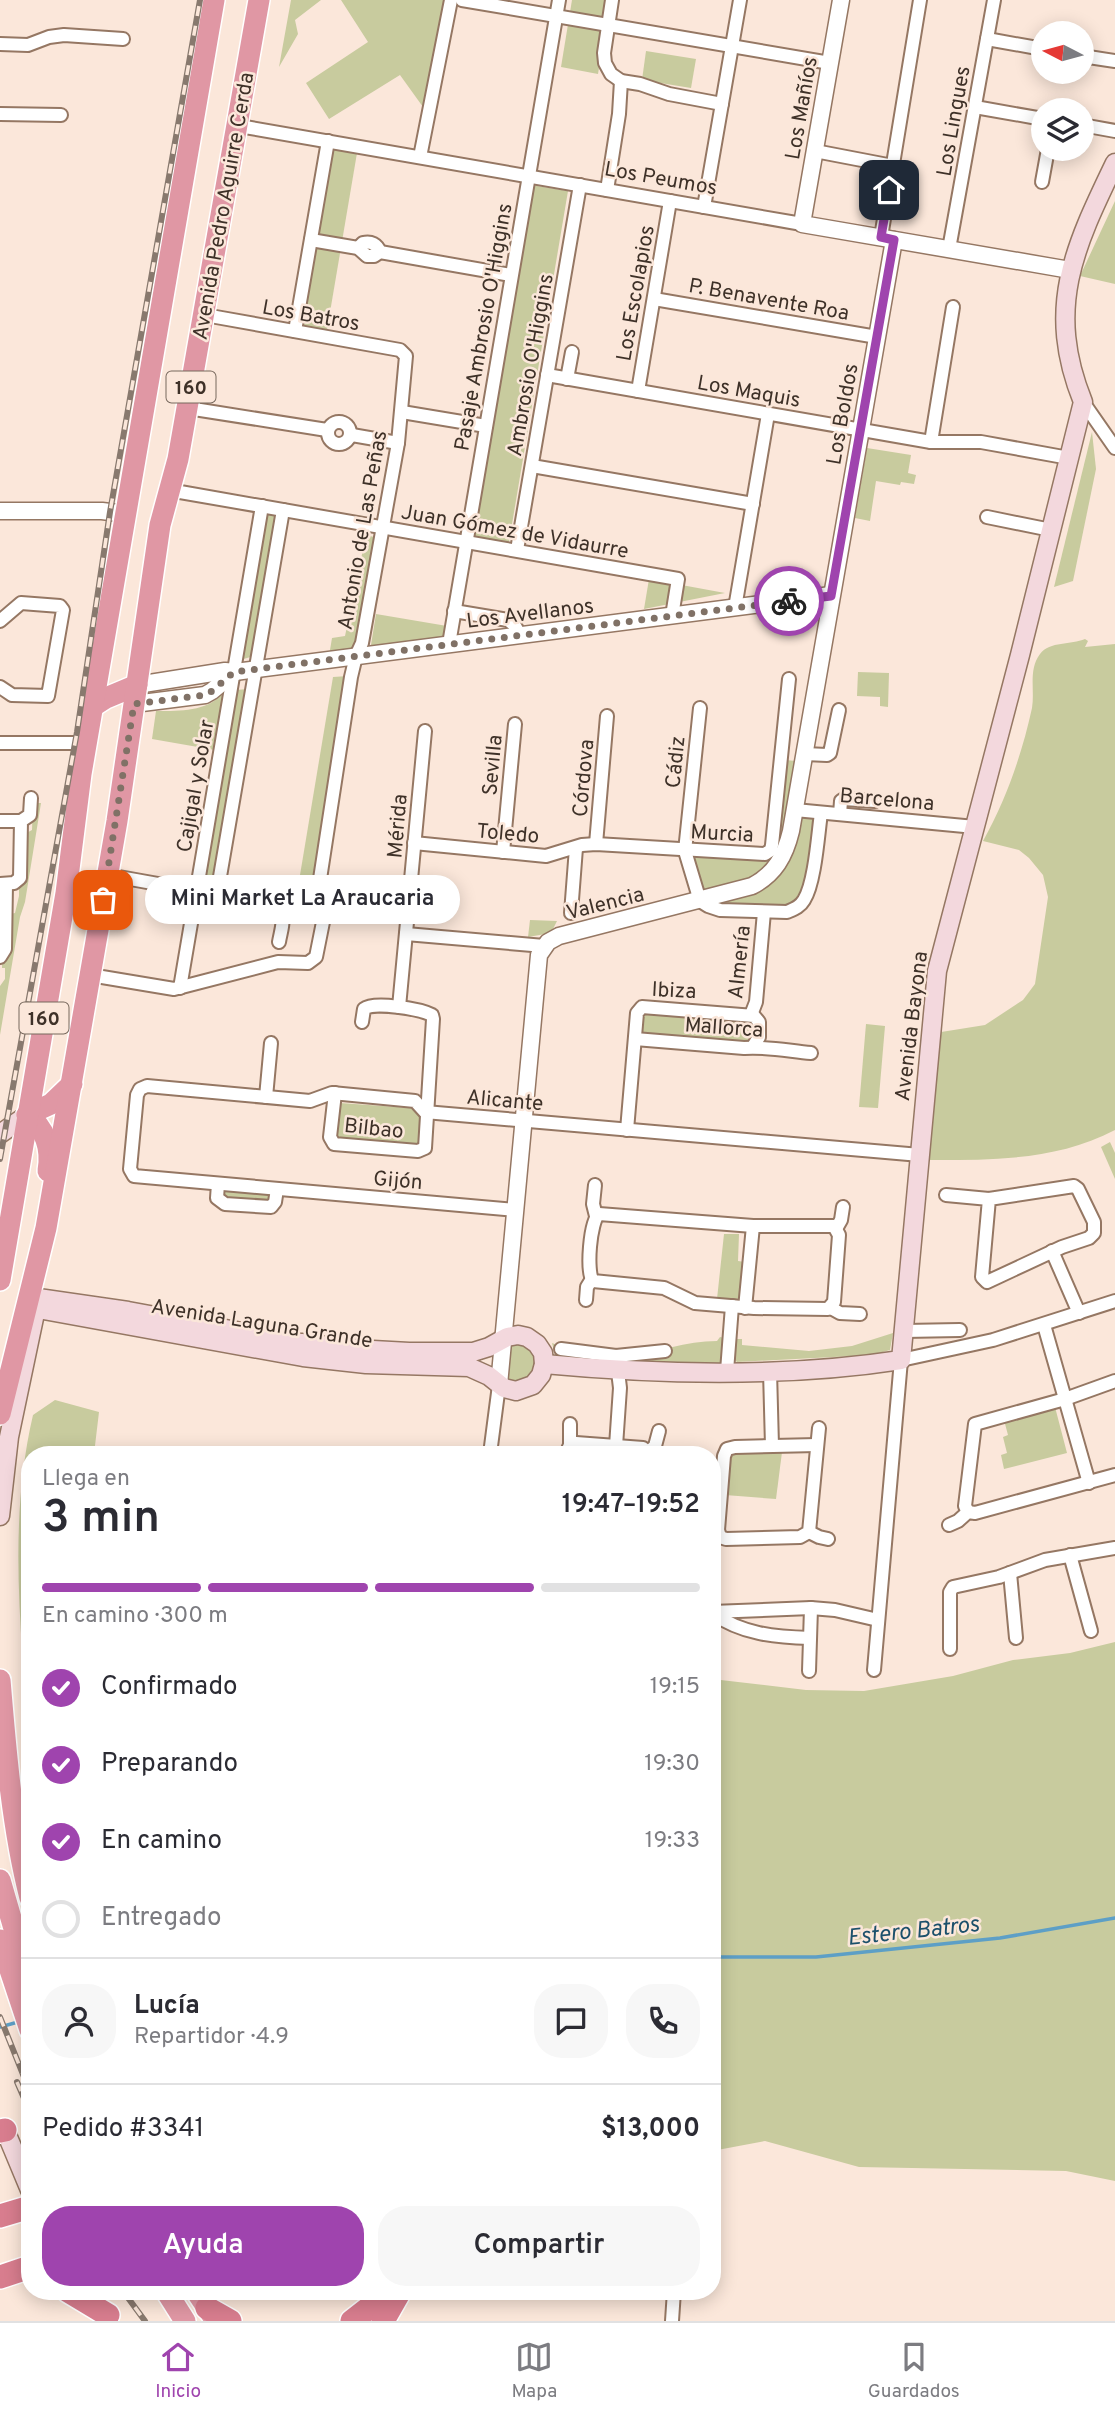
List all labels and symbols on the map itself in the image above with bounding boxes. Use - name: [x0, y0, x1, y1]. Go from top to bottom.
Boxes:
- north arrow: [1031, 21, 1094, 84]
- street label: Los Mañíos: [780, 55, 825, 162]
- street label: Los Lingues: [931, 64, 977, 179]
- street label: Avenida Pedro Aguirre Cerda: [188, 70, 261, 342]
- street label: Los Peumos: [602, 156, 719, 203]
- pin: [859, 160, 919, 220]
- street label: Pasaje Ambrosio O'Higgins: [449, 201, 520, 453]
- street label: Los Escolapios: [611, 223, 662, 363]
- street label: Ambrosio O'Higgins: [502, 272, 561, 459]
- street label: P. Benavente Roa: [686, 273, 851, 328]
- street label: Los Batros: [260, 295, 362, 338]
- street label: Los Boldos: [821, 362, 866, 467]
- street label: Los Maquis: [695, 370, 803, 415]
- road number: 160: [166, 372, 216, 402]
- street label: Antonio de Las Peñas: [333, 428, 394, 632]
- street label: Juan Gómez de Vidaurre: [399, 499, 631, 566]
- courier: [754, 566, 824, 636]
- street label: Los Avellanos: [465, 593, 595, 636]
- street label: Cajigal y Solar: [172, 718, 221, 855]
- street label: Sevilla: [477, 733, 510, 797]
- street label: Cádiz: [660, 735, 693, 790]
- street label: Córdova: [568, 738, 601, 818]
- street label: Barcelona: [838, 783, 935, 818]
- street label: Mérida: [382, 793, 415, 859]
- street label: Toledo: [475, 818, 540, 851]
- street label: Murcia: [690, 819, 754, 850]
- pin: [73, 870, 133, 930]
- callout: Mini Market La Araucaria: [145, 876, 460, 925]
- street label: Valencia: [564, 882, 647, 927]
- street label: Almería: [723, 924, 758, 1000]
- street label: Avenida Bayona: [890, 950, 935, 1103]
- street label: Ibiza: [651, 977, 697, 1006]
- road number: 160: [20, 1002, 68, 1034]
- street label: Mallorca: [684, 1012, 764, 1045]
- street label: Alicante: [465, 1085, 545, 1118]
- street label: Bilbao: [343, 1113, 405, 1146]
- street label: Gijón: [372, 1166, 424, 1197]
- street label: Avenida Laguna Grande: [149, 1294, 374, 1355]
- water label: Estero Batros: [846, 1911, 981, 1954]

